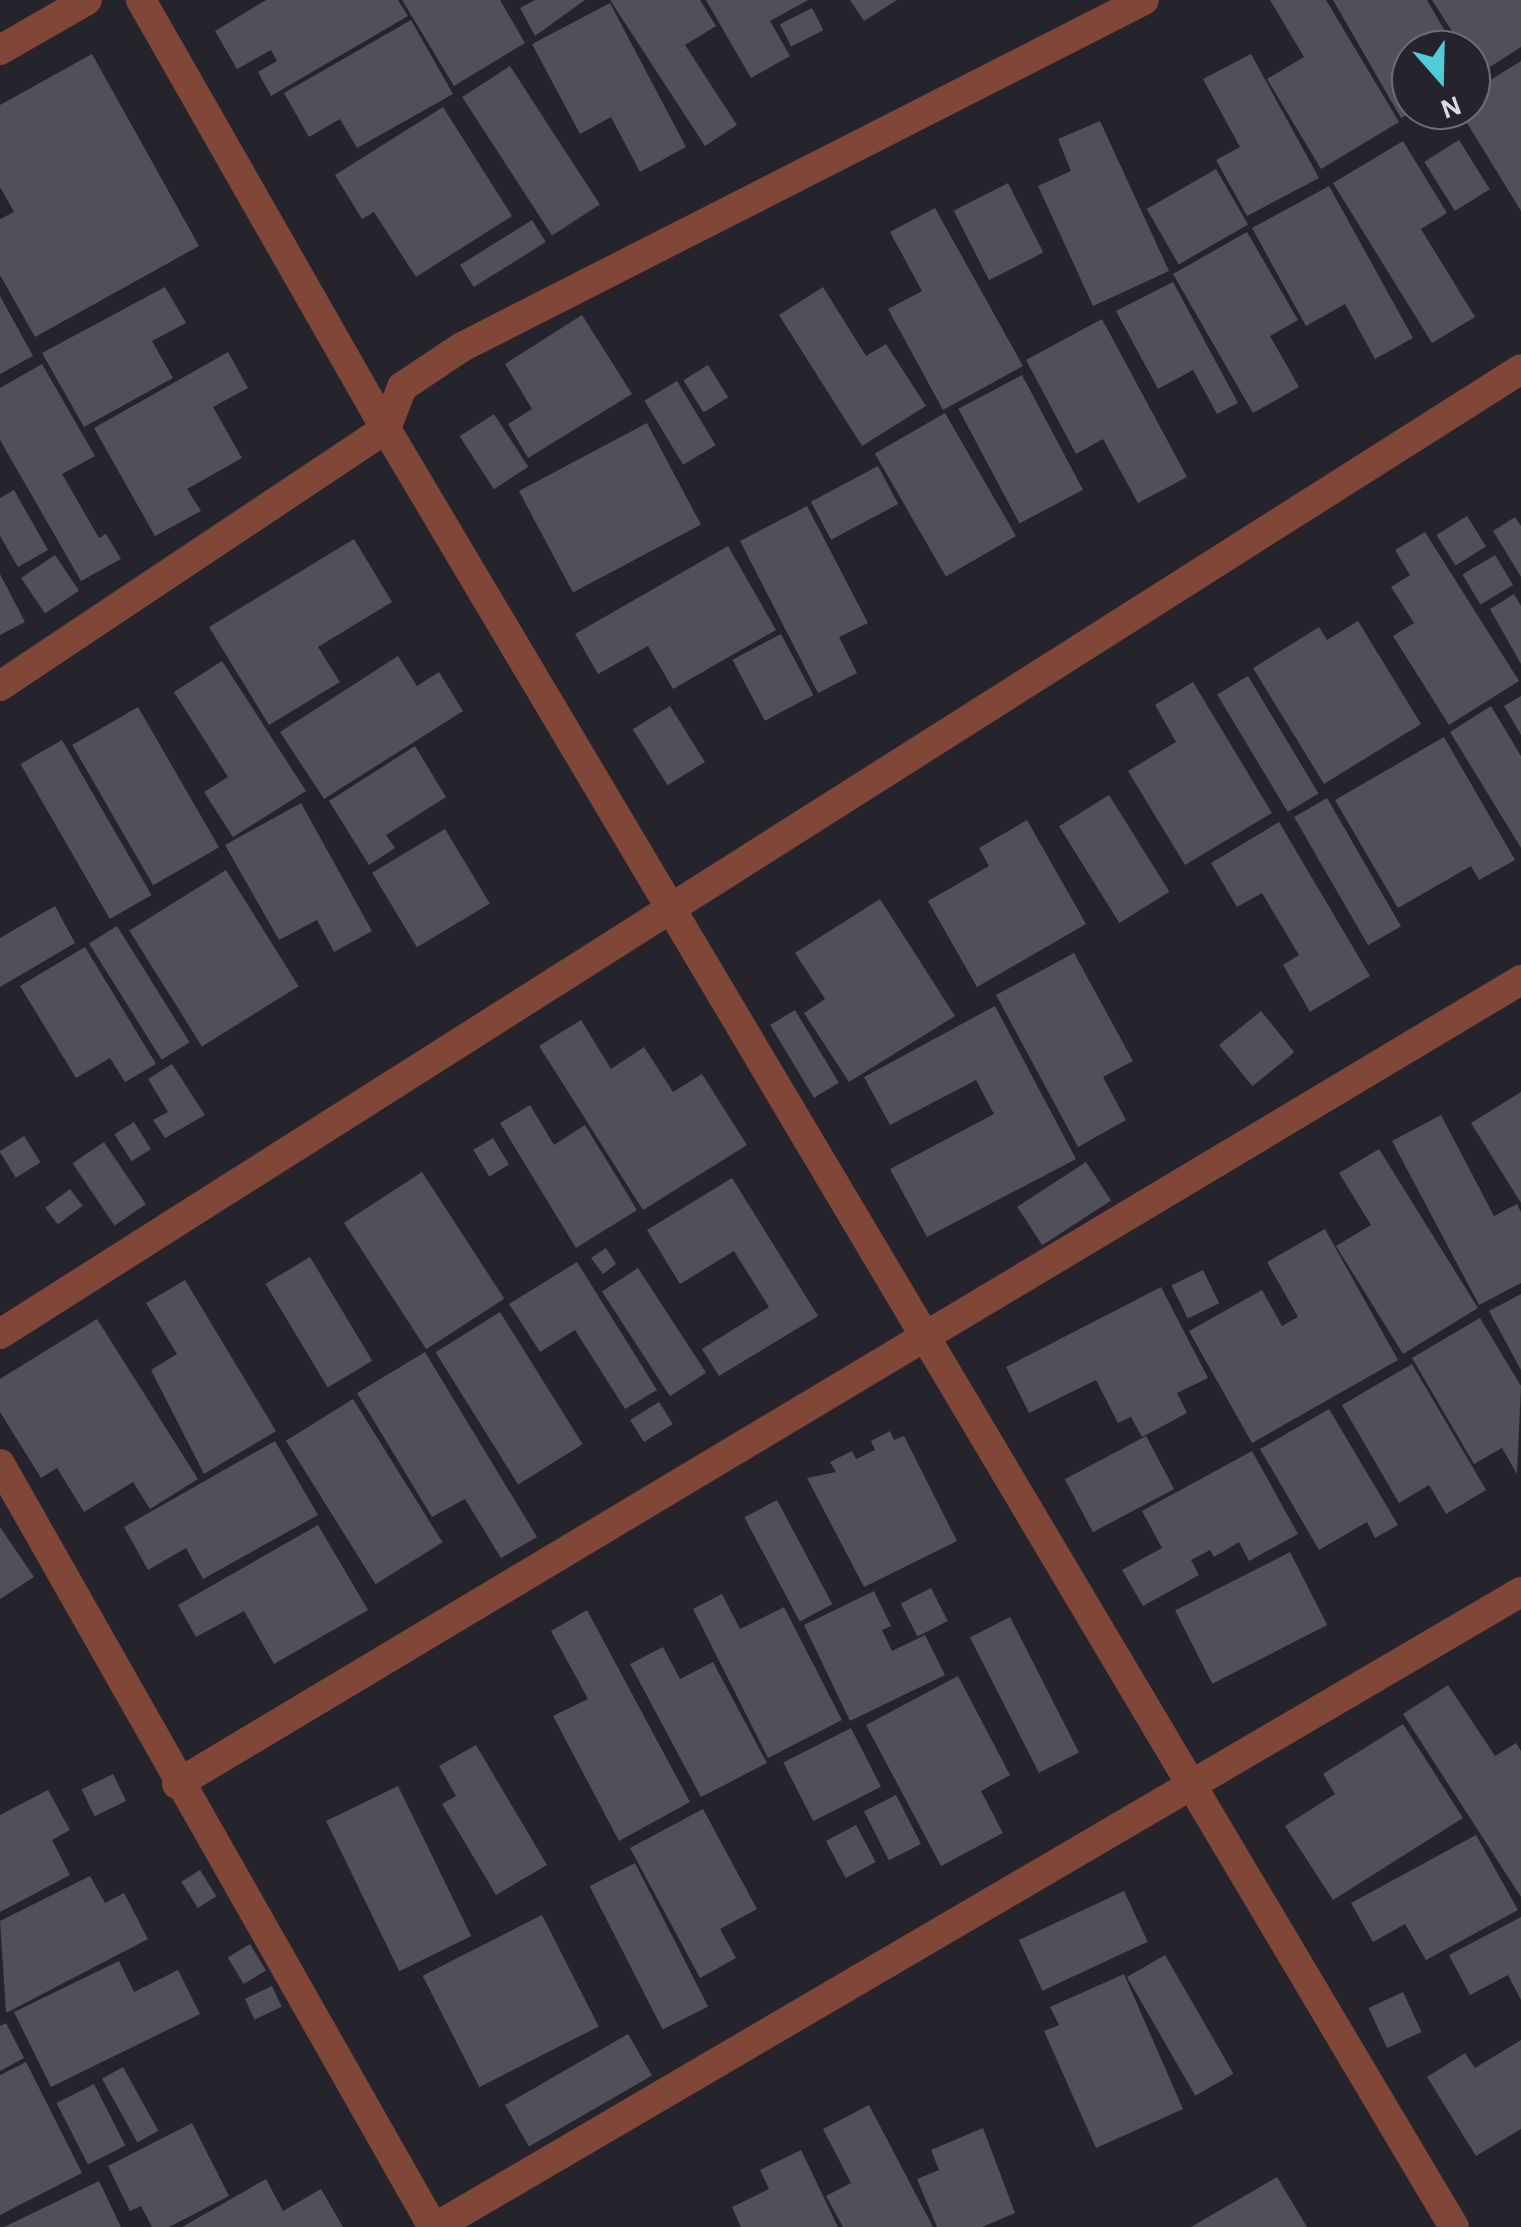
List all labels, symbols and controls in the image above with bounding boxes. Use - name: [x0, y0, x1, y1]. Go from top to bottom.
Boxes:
- north arrow: [1391, 30, 1491, 130]
- text: N: [1437, 90, 1465, 123]

